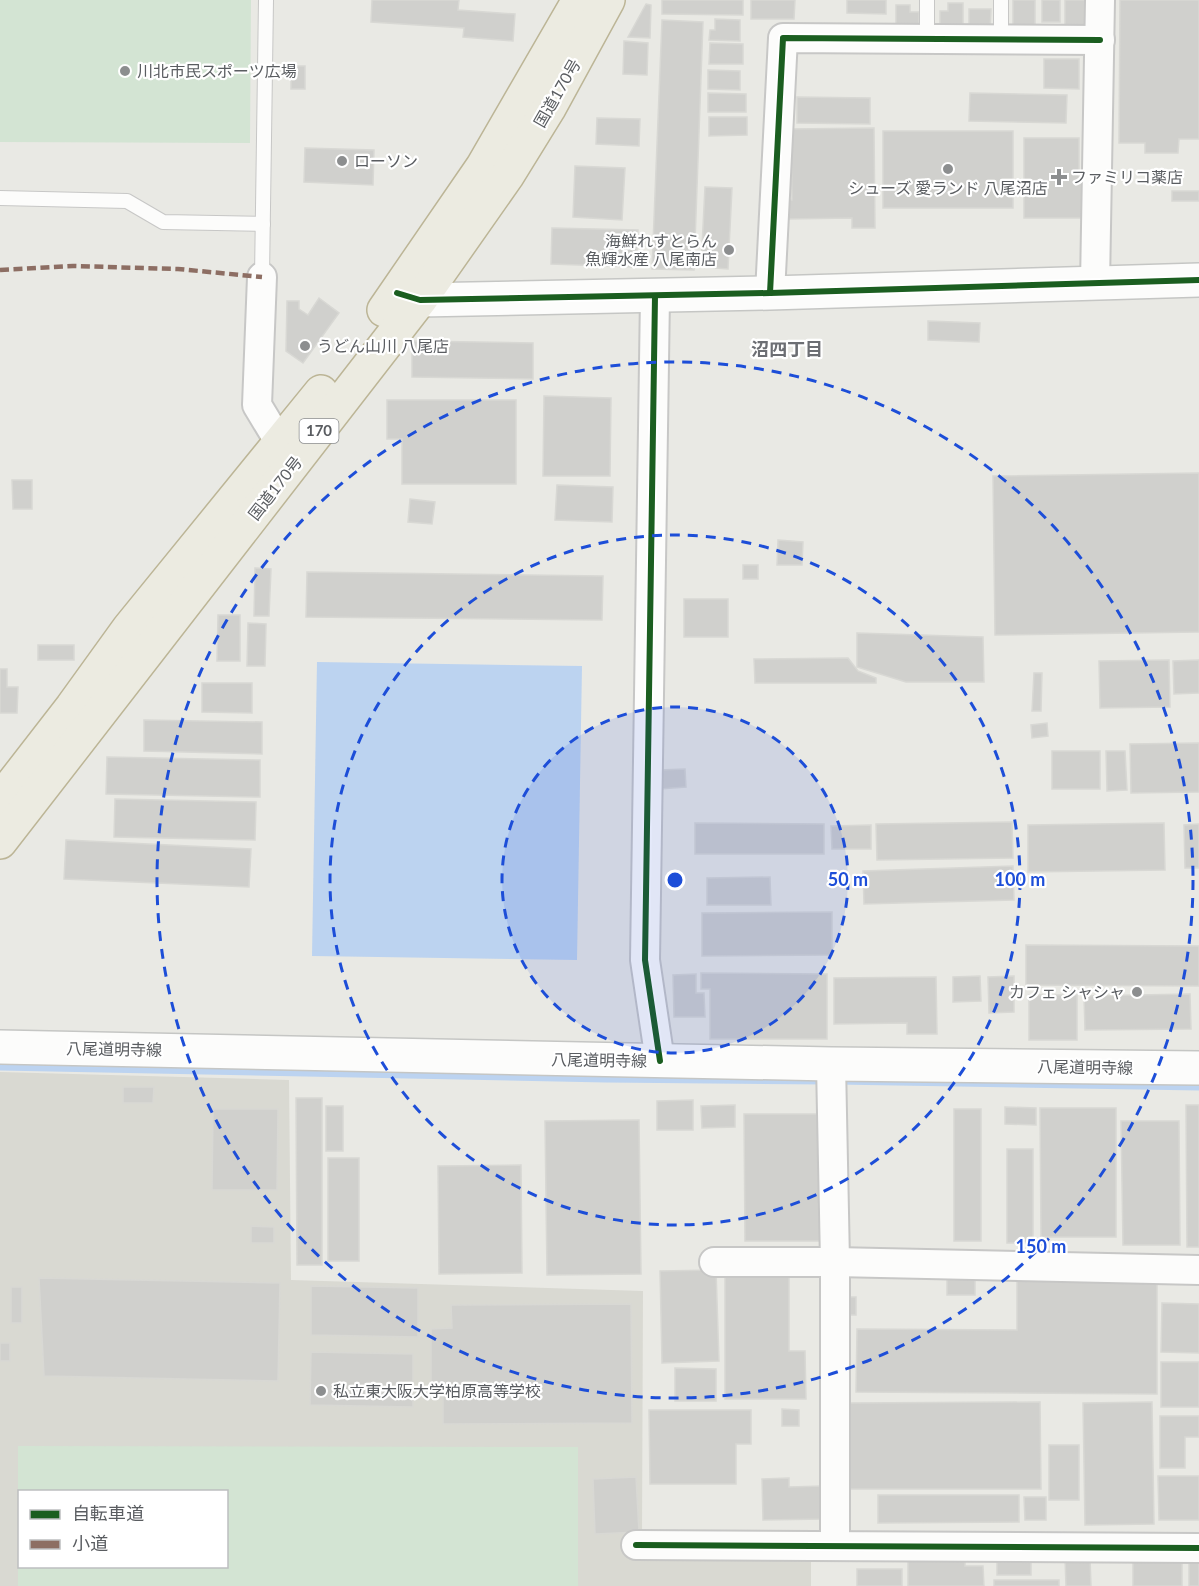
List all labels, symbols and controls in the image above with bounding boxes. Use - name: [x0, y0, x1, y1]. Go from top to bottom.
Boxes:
- street label: 国道170号: [529, 55, 584, 130]
- place label: 川北市民スポーツ広場: [137, 61, 297, 80]
- marker: 川北市民スポーツ広場: [118, 64, 132, 78]
- place label: ローソン: [354, 151, 418, 170]
- marker: ローソン: [335, 154, 349, 168]
- marker: シューズ 愛ランド 八尾沼店: [941, 162, 955, 176]
- place label: ファミリコ薬店: [1071, 167, 1183, 186]
- marker: ファミリコ薬店: [1052, 170, 1066, 184]
- place label: シューズ 愛ランド 八尾沼店: [848, 178, 1048, 197]
- place label: 海鮮れすとらん 魚輝水産 八尾南店: [585, 231, 717, 268]
- marker: 海鮮れすとらん 魚輝水産 八尾南店: [722, 243, 736, 257]
- place label: うどん山川 八尾店: [317, 336, 449, 355]
- district label: 沼四丁目: [751, 338, 823, 360]
- marker: うどん山川 八尾店: [298, 339, 312, 353]
- road number: 170: [300, 419, 338, 443]
- street label: 国道170号: [244, 452, 305, 523]
- text: 50 m: [828, 868, 868, 890]
- text: 100 m: [995, 868, 1045, 890]
- centre of rings: [665, 870, 685, 890]
- place label: カフェ シャシャ: [1009, 982, 1125, 1001]
- marker: カフェ シャシャ: [1130, 985, 1144, 999]
- street label: 八尾道明寺線: [66, 1038, 162, 1059]
- street label: 八尾道明寺線: [551, 1049, 647, 1070]
- street label: 八尾道明寺線: [1037, 1056, 1133, 1077]
- text: 150 m: [1016, 1235, 1066, 1257]
- place label: 私立東大阪大学柏原高等学校: [333, 1381, 541, 1400]
- marker: 私立東大阪大学柏原高等学校: [314, 1384, 328, 1398]
- legend: [18, 1490, 228, 1568]
- text: 自転車道: [72, 1502, 144, 1524]
- text: 小道: [72, 1532, 108, 1554]

